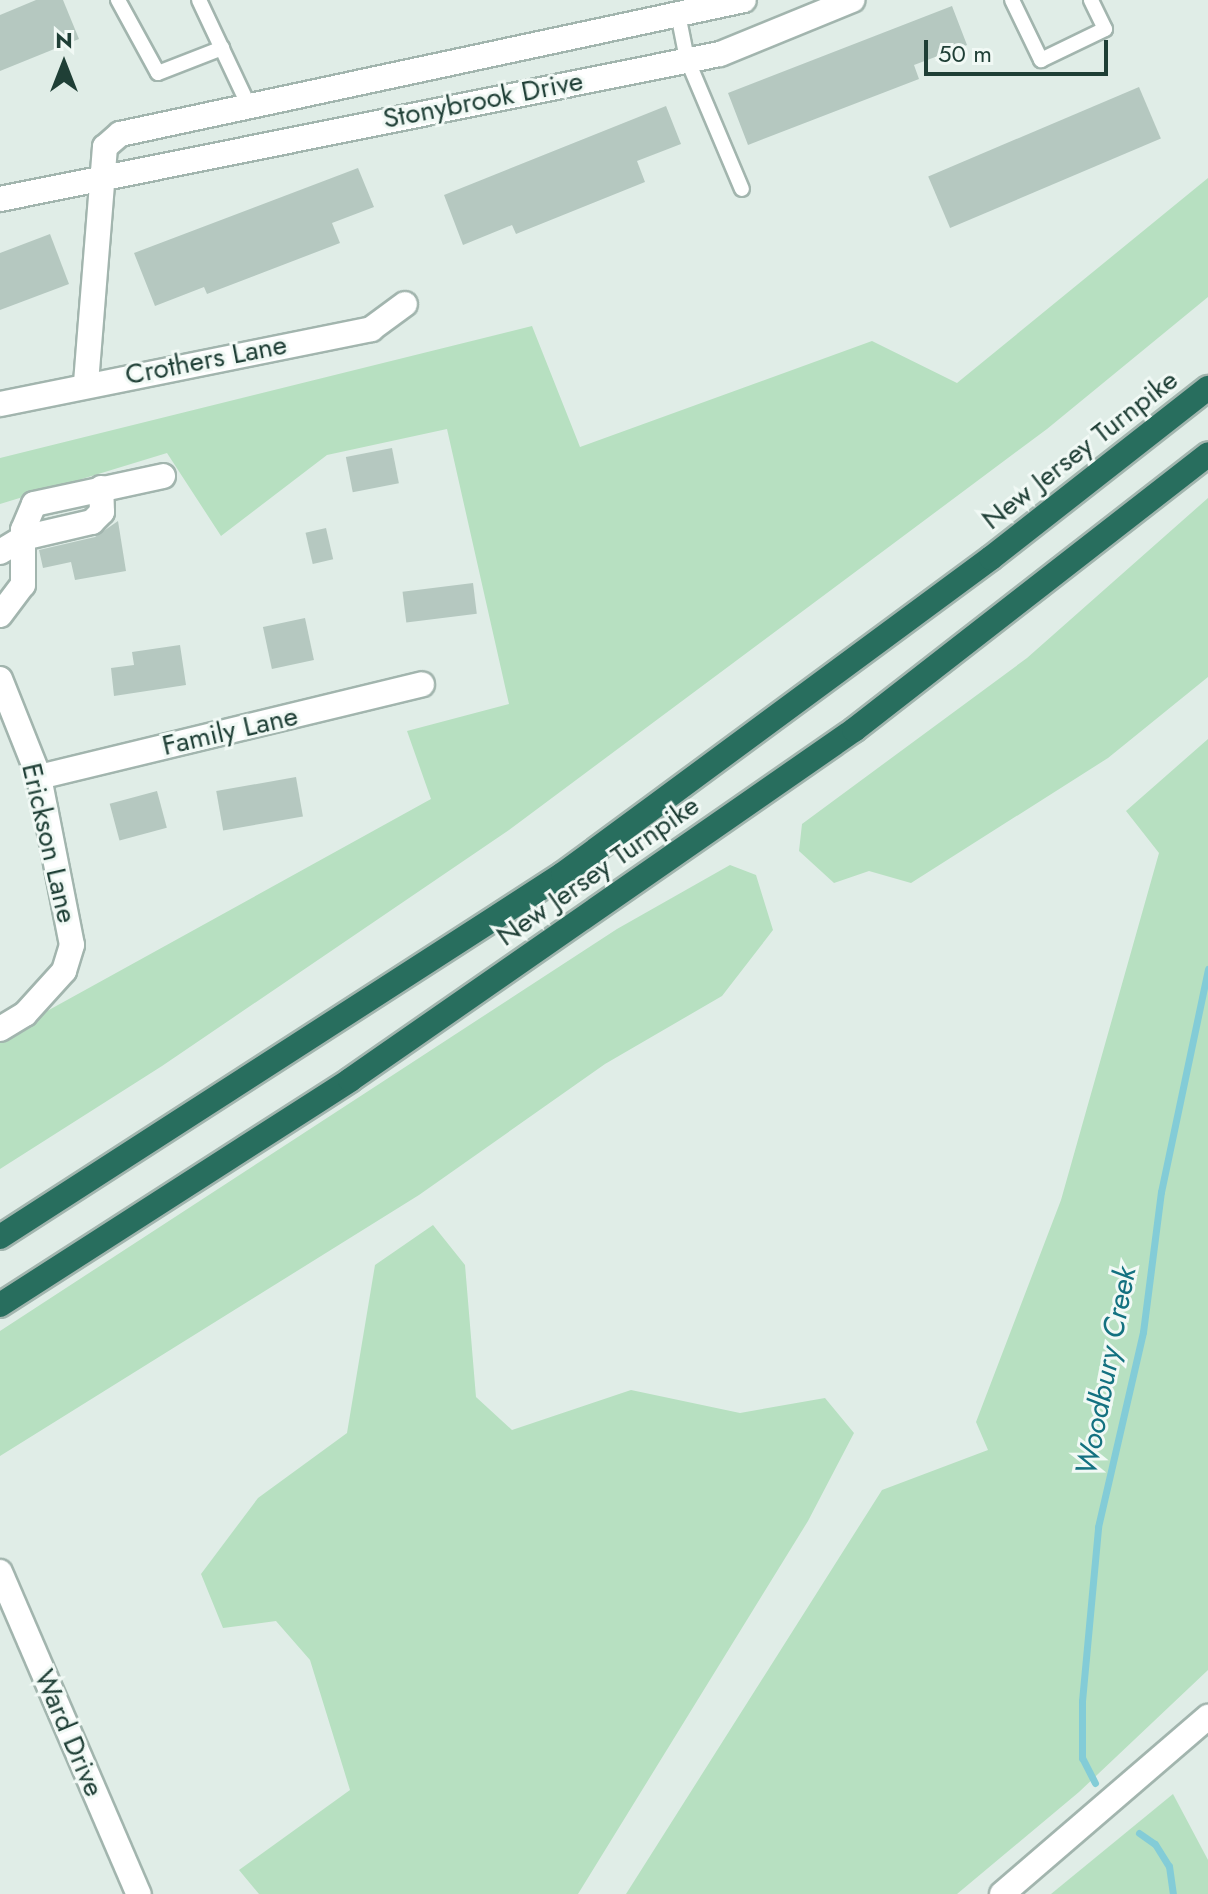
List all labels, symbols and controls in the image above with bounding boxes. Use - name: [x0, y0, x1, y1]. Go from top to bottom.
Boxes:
- north arrow: [24, 24, 104, 104]
- text: N: [55, 24, 73, 56]
- scale bar: [928, 24, 1112, 74]
- text: 50 m: [938, 36, 992, 71]
- street label: Stonybrook Drive: [380, 64, 586, 136]
- street label: Crothers Lane: [122, 328, 290, 392]
- street label: New Jersey Turnpike: [975, 363, 1185, 537]
- street label: Family Lane: [159, 699, 301, 763]
- street label: Erickson Lane: [14, 760, 84, 926]
- street label: New Jersey Turnpike: [490, 789, 706, 953]
- water label: Woodbury Creek: [1068, 1264, 1144, 1478]
- street label: Ward Drive: [27, 1664, 111, 1802]

